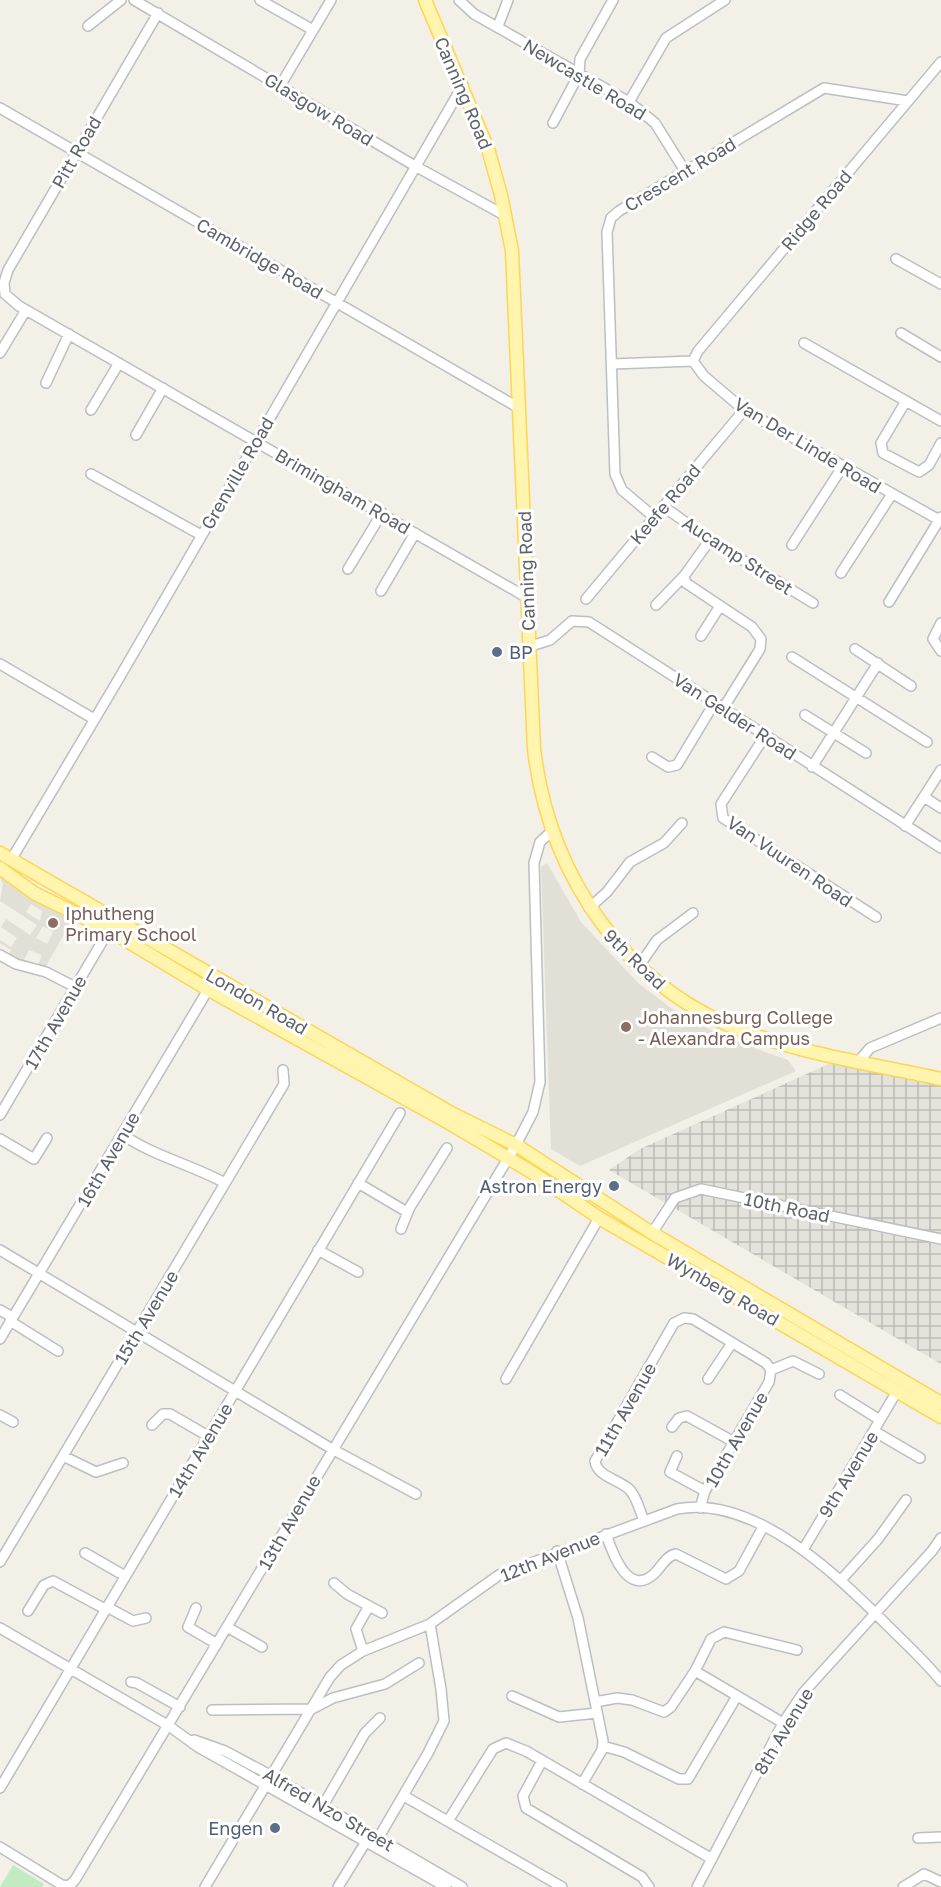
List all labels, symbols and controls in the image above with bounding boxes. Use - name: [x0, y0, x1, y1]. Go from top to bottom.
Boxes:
- street label: Canning Road: [430, 33, 498, 153]
- street label: Newcastle Road: [519, 34, 651, 124]
- street label: Glasgow Road: [261, 68, 377, 150]
- street label: Pitt Road: [47, 112, 105, 192]
- street label: Crescent Road: [620, 132, 740, 216]
- street label: Ridge Road: [776, 165, 856, 255]
- street label: Cambridge Road: [193, 213, 327, 303]
- street label: Van Der Linde Road: [731, 392, 885, 498]
- street label: Grenville Road: [196, 413, 278, 533]
- street label: Brimingham Road: [271, 443, 415, 539]
- street label: Keefe Road: [625, 459, 705, 549]
- street label: Canning Road: [513, 511, 539, 631]
- street label: Aucamp Street: [679, 511, 797, 599]
- place label: BP: [509, 641, 533, 663]
- marker: BP: [490, 645, 504, 659]
- street label: Van Gelder Road: [669, 668, 801, 764]
- street label: Van Vuuren Road: [723, 811, 857, 911]
- place label: Iphutheng Primary School: [65, 902, 197, 945]
- marker: Iphutheng Primary School: [46, 916, 60, 930]
- street label: 9th Road: [599, 924, 671, 994]
- street label: London Road: [202, 963, 312, 1039]
- street label: 17th Avenue: [19, 971, 91, 1073]
- place label: Johannesburg College - Alexandra Campus: [638, 1006, 833, 1049]
- marker: Johannesburg College - Alexandra Campus: [619, 1020, 633, 1034]
- street label: 16th Avenue: [72, 1108, 144, 1210]
- place label: Astron Energy: [480, 1175, 602, 1197]
- marker: Astron Energy: [607, 1179, 621, 1193]
- street label: 10th Road: [742, 1187, 832, 1227]
- street label: Wynberg Road: [663, 1248, 783, 1330]
- street label: 15th Avenue: [109, 1266, 183, 1368]
- street label: 11th Avenue: [590, 1359, 660, 1459]
- street label: 10th Avenue: [700, 1388, 772, 1490]
- street label: 14th Avenue: [163, 1399, 237, 1501]
- street label: 9th Avenue: [814, 1427, 882, 1521]
- street label: 13th Avenue: [253, 1471, 325, 1573]
- street label: 12th Avenue: [497, 1526, 603, 1586]
- street label: 8th Avenue: [749, 1684, 817, 1778]
- street label: Alfred Nzo Street: [259, 1762, 399, 1856]
- place label: Engen: [208, 1817, 263, 1839]
- marker: Engen: [268, 1821, 282, 1835]

